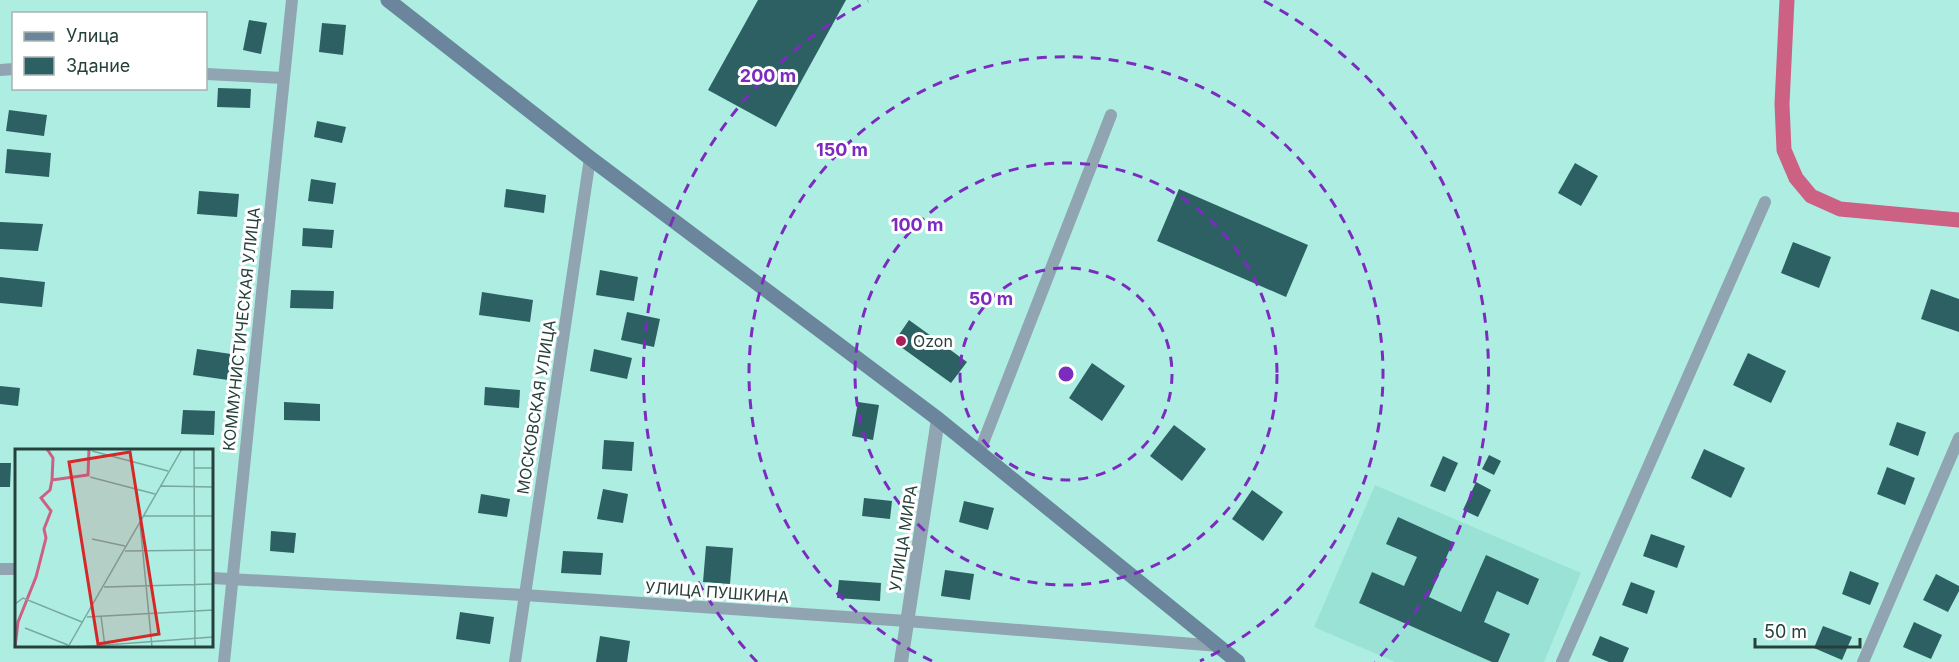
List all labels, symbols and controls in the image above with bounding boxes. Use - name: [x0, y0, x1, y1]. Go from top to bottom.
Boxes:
- legend: [12, 12, 207, 90]
- text: Улица: [66, 25, 119, 46]
- text: Здание: [66, 55, 130, 76]
- text: 200 m: [740, 65, 796, 86]
- text: 150 m: [816, 139, 868, 160]
- street label: КОММУНИСТИЧЕСКАЯ УЛИЦА: [218, 206, 264, 452]
- text: 100 m: [891, 214, 943, 235]
- text: 50 m: [969, 288, 1013, 309]
- street label: МОСКОВСКАЯ УЛИЦА: [512, 318, 560, 496]
- place label: Ozon: [913, 331, 953, 351]
- marker: Ozon: [894, 334, 908, 348]
- centre of rings: [1056, 364, 1076, 384]
- inset map: [15, 449, 213, 647]
- street label: УЛИЦА МИРА: [885, 483, 921, 593]
- street label: УЛИЦА ПУШКИНА: [644, 577, 790, 607]
- scale bar: [1755, 611, 1860, 649]
- text: 50 m: [1764, 621, 1807, 642]

